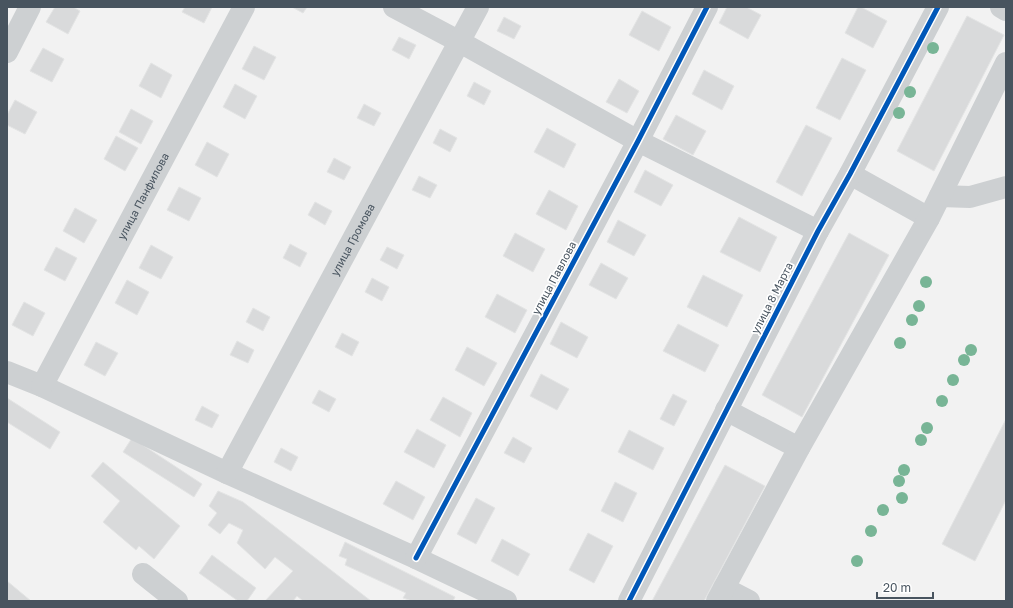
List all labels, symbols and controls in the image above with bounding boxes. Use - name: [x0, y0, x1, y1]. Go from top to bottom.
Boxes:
- street label: улица Панфилова: [114, 150, 171, 242]
- street label: улица Громова: [327, 201, 377, 278]
- street label: улица Павлова: [529, 239, 578, 317]
- street label: улица 8 Марта: [748, 260, 795, 336]
- scale bar: [877, 574, 933, 600]
- text: 20 m: [883, 580, 911, 595]

